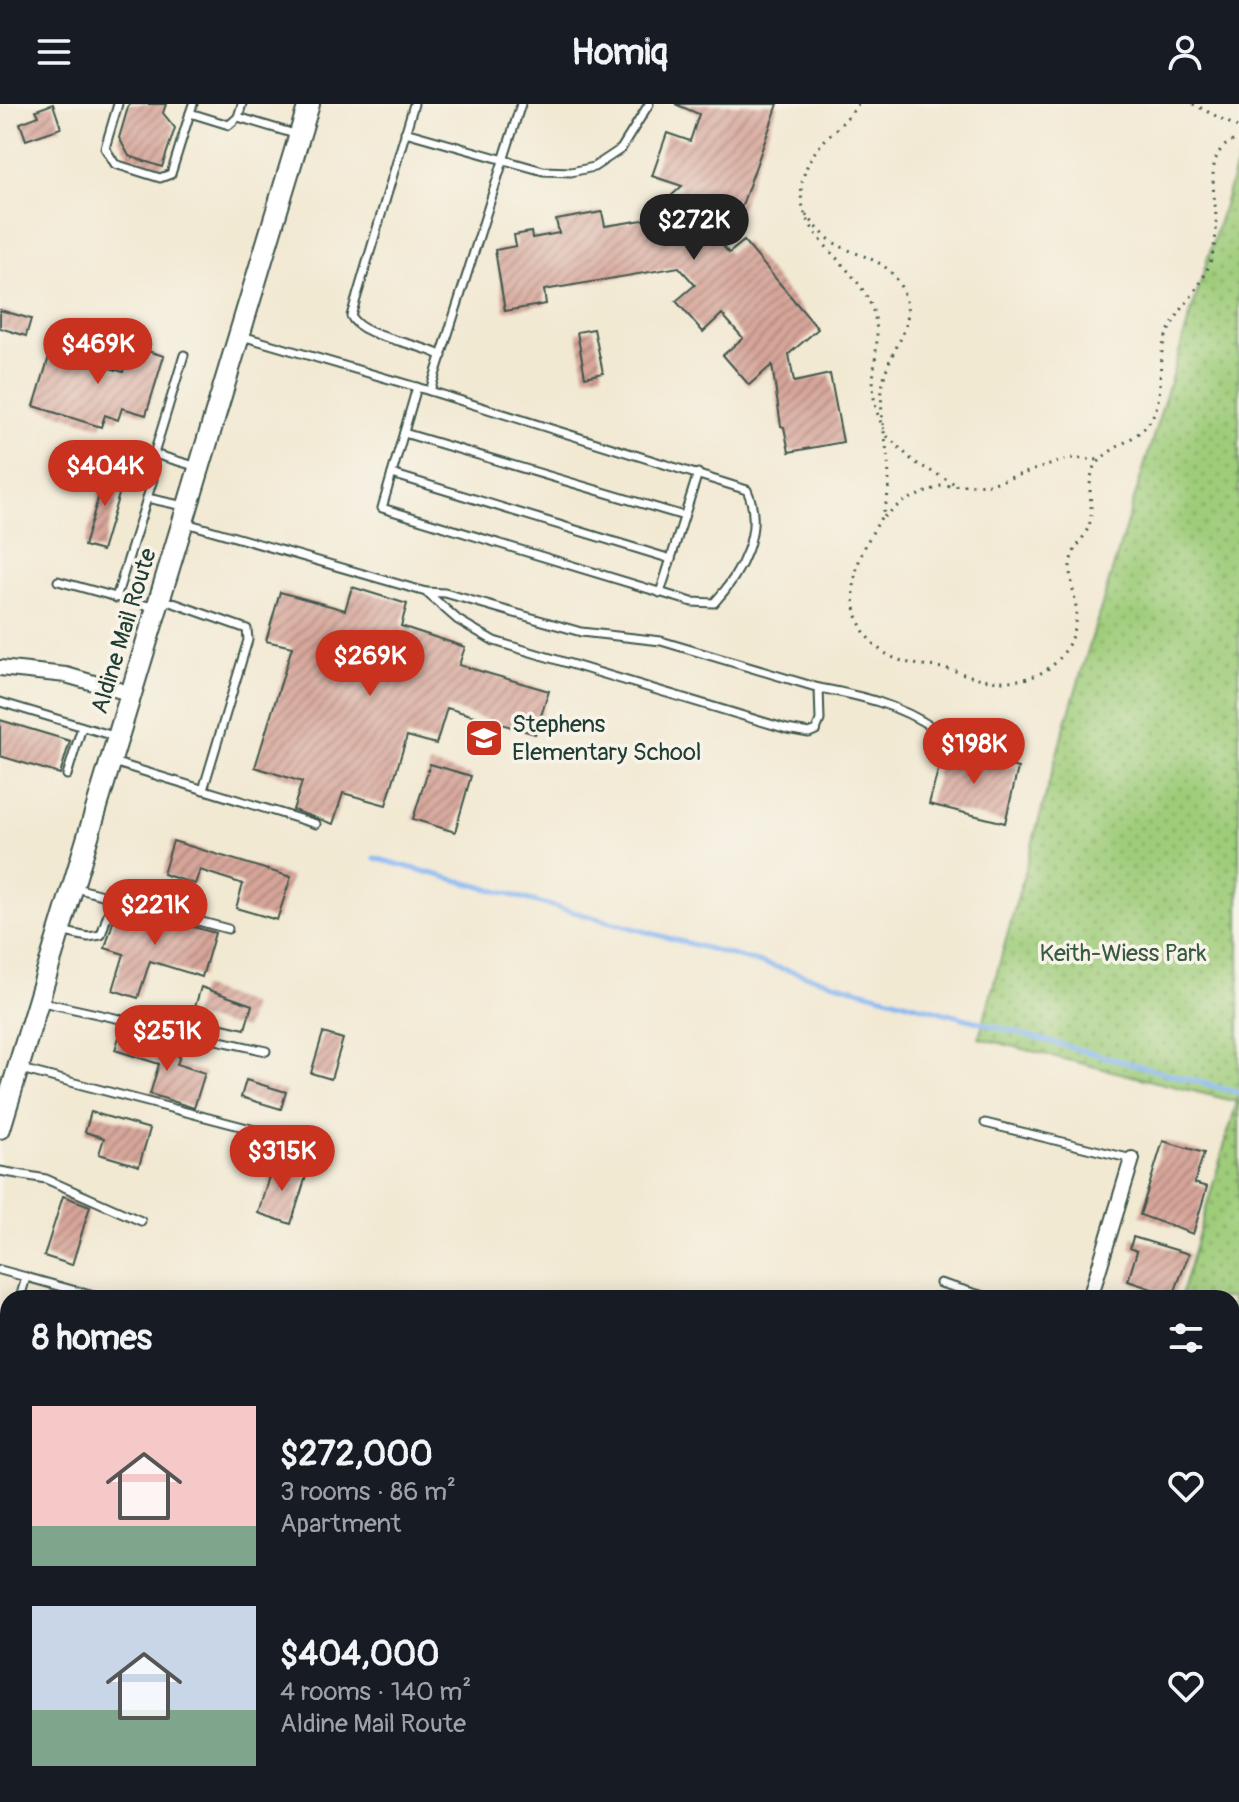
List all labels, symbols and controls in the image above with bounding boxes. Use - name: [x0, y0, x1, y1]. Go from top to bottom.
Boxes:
- icon: menu: [32, 30, 76, 74]
- text: Homiq: [571, 30, 668, 75]
- icon: person: [1163, 30, 1207, 74]
- pin: $272K: [638, 194, 750, 262]
- text: $272K: [658, 204, 730, 236]
- pin: $469K: [42, 318, 154, 386]
- text: $469K: [61, 328, 135, 360]
- pin: $404K: [49, 440, 161, 508]
- text: $404K: [66, 450, 144, 482]
- street label: Aldine Mail Route: [85, 545, 163, 717]
- pin: $269K: [314, 630, 426, 698]
- text: $269K: [334, 640, 406, 672]
- place label: Stephens Elementary School: [512, 710, 702, 767]
- school or university icon: Stephens Elementary School: [463, 717, 505, 759]
- pin: $198K: [918, 718, 1030, 786]
- text: $198K: [941, 728, 1007, 760]
- pin: $221K: [99, 879, 211, 947]
- text: $221K: [120, 889, 190, 921]
- park label: Keith-Wiess Park: [1039, 939, 1207, 968]
- pin: $251K: [111, 1005, 223, 1073]
- text: $251K: [133, 1015, 201, 1047]
- pin: $315K: [226, 1125, 338, 1193]
- text: $315K: [248, 1135, 316, 1167]
- icon: filters: [1164, 1316, 1208, 1360]
- text: 8 homes: [32, 1317, 152, 1360]
- text: $272,000: [280, 1433, 433, 1476]
- icon: home: [96, 1438, 192, 1534]
- icon: heart: [1164, 1464, 1208, 1508]
- text: 3 rooms · 86 m²: [280, 1476, 456, 1508]
- text: Apartment: [280, 1508, 401, 1540]
- text: $404,000: [280, 1633, 439, 1676]
- icon: home: [96, 1638, 192, 1734]
- icon: heart: [1164, 1664, 1208, 1708]
- text: 4 rooms · 140 m²: [280, 1676, 471, 1708]
- text: Aldine Mail Route: [280, 1708, 466, 1740]

